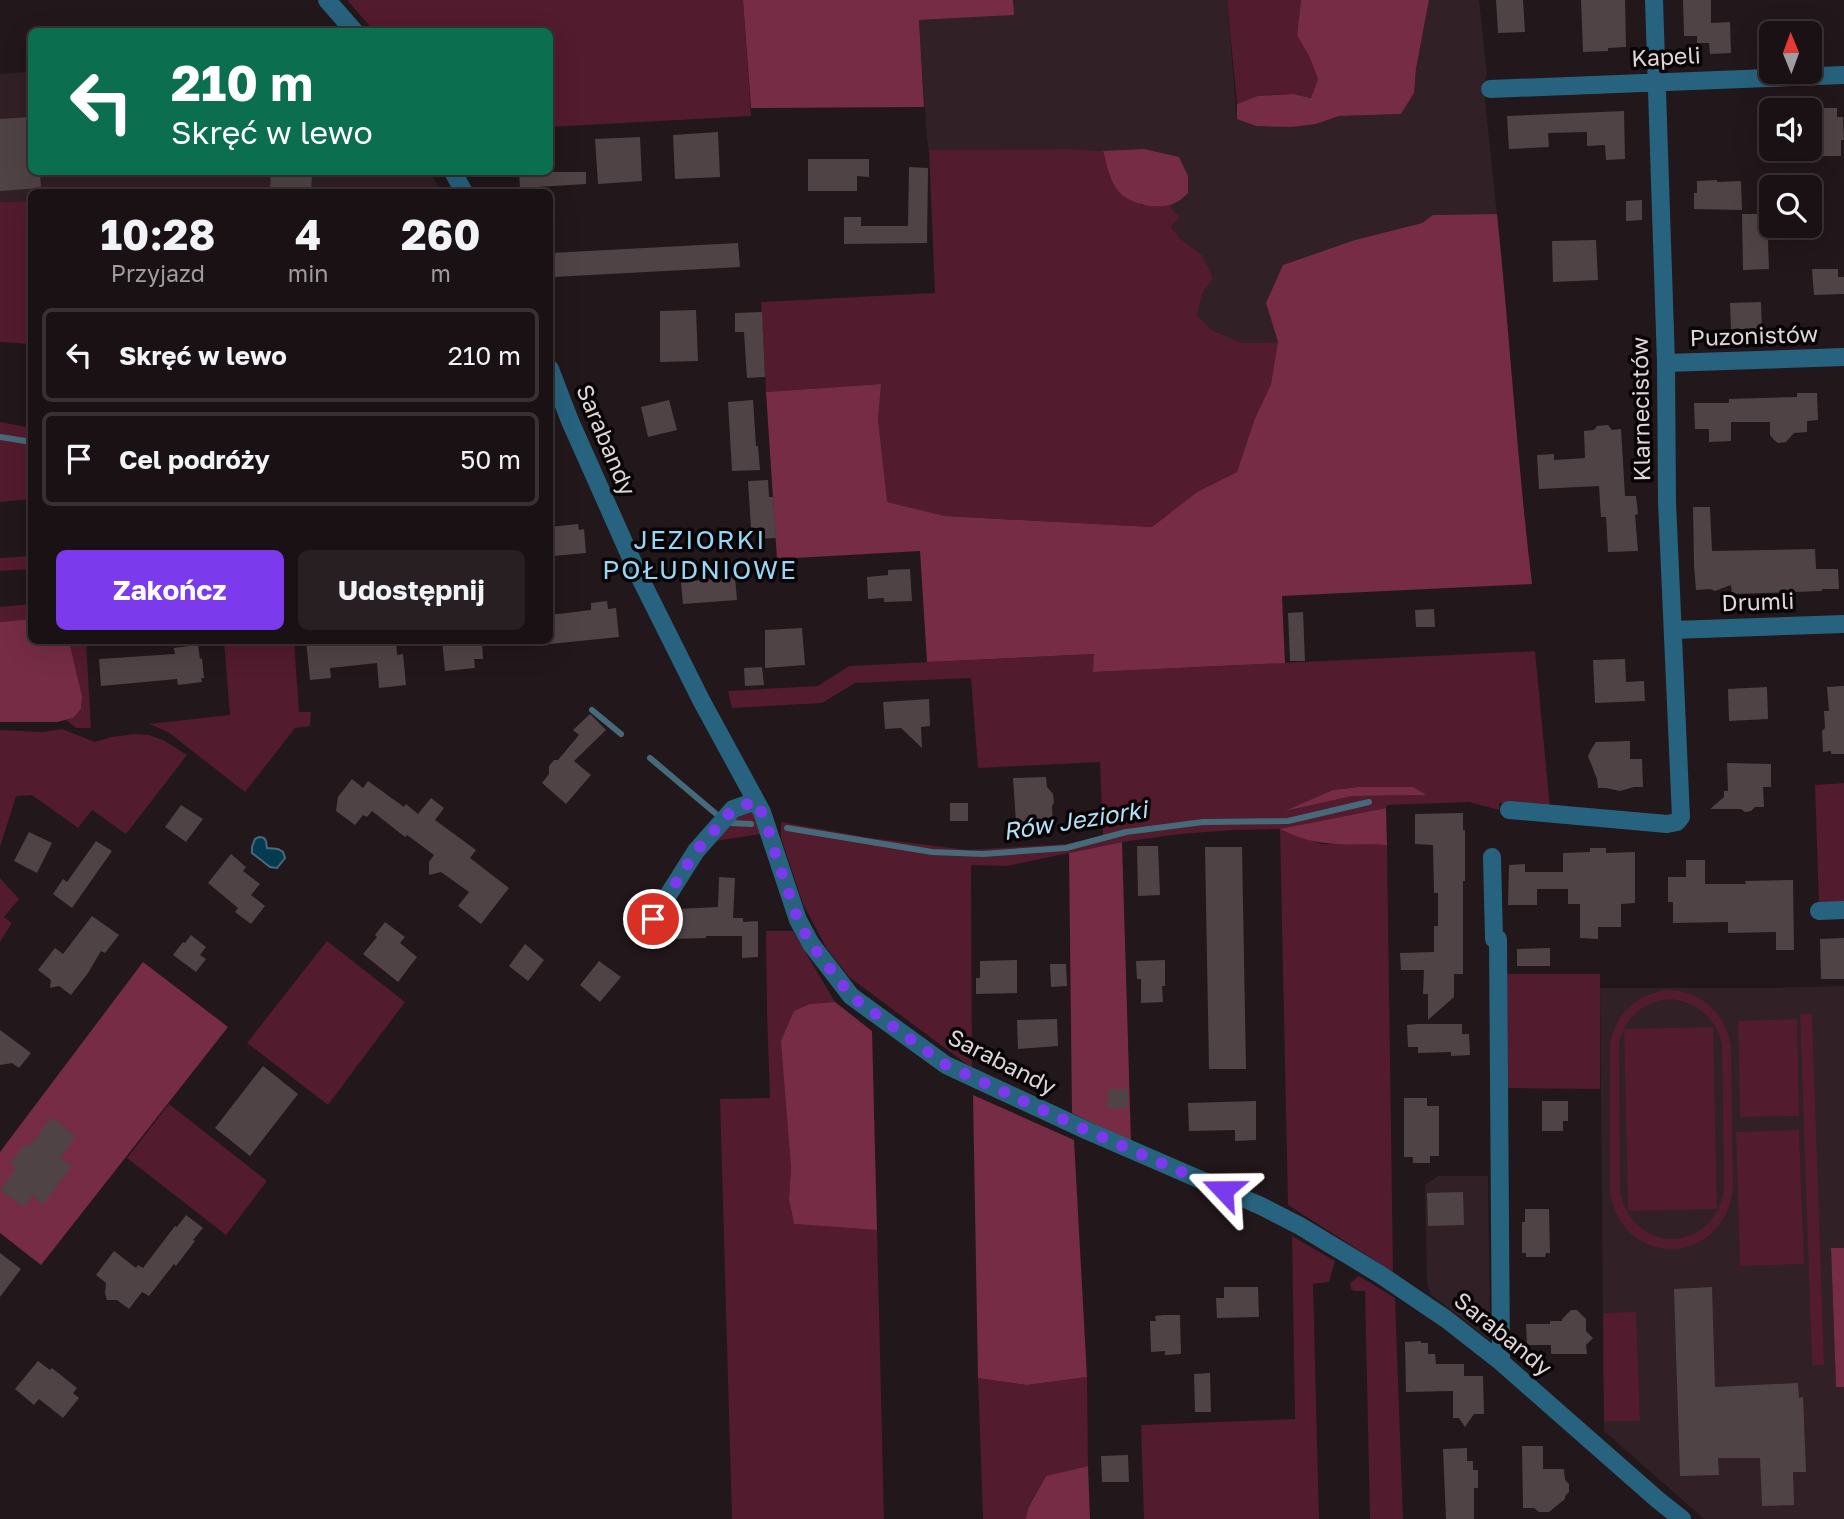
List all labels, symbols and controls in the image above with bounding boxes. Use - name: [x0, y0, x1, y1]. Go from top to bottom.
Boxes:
- north arrow: [1759, 21, 1822, 84]
- map controls: [1759, 21, 1822, 238]
- street label: Kapeli: [1630, 40, 1701, 72]
- text: 210 m: [171, 53, 313, 112]
- icon: left: [56, 56, 147, 147]
- button: sound: [1759, 98, 1822, 161]
- text: Skręć w lewo: [171, 113, 373, 151]
- button: search: [1759, 175, 1822, 238]
- text: 10:28: [100, 209, 215, 259]
- text: 4: [295, 209, 321, 259]
- text: 260: [401, 209, 481, 259]
- text: Przyjazd: [111, 259, 205, 287]
- text: min: [288, 259, 328, 287]
- text: m: [431, 259, 451, 287]
- street label: Puzonistów: [1689, 319, 1819, 351]
- icon: left: [60, 336, 98, 374]
- street label: Klarnecistów: [1625, 336, 1655, 482]
- text: Skręć w lewo: [119, 340, 287, 371]
- text: 210 m: [448, 340, 521, 371]
- street label: Sarabandy: [571, 380, 643, 499]
- icon: arrive: [60, 440, 98, 478]
- text: Cel podróży: [119, 444, 270, 475]
- text: 50 m: [460, 444, 521, 475]
- district label: JEZIORKI POŁUDNIOWE: [602, 524, 798, 585]
- button: Zakończ: [56, 550, 284, 630]
- button: Udostępnij: [298, 550, 525, 630]
- street label: Drumli: [1721, 586, 1795, 616]
- water label: Rów Jeziorki: [1001, 793, 1151, 845]
- pin: [623, 889, 683, 949]
- icon: arrive: [634, 900, 672, 938]
- street label: Sarabandy: [944, 1022, 1061, 1100]
- position arrow: [1186, 1153, 1260, 1227]
- street label: Sarabandy: [1449, 1285, 1558, 1381]

